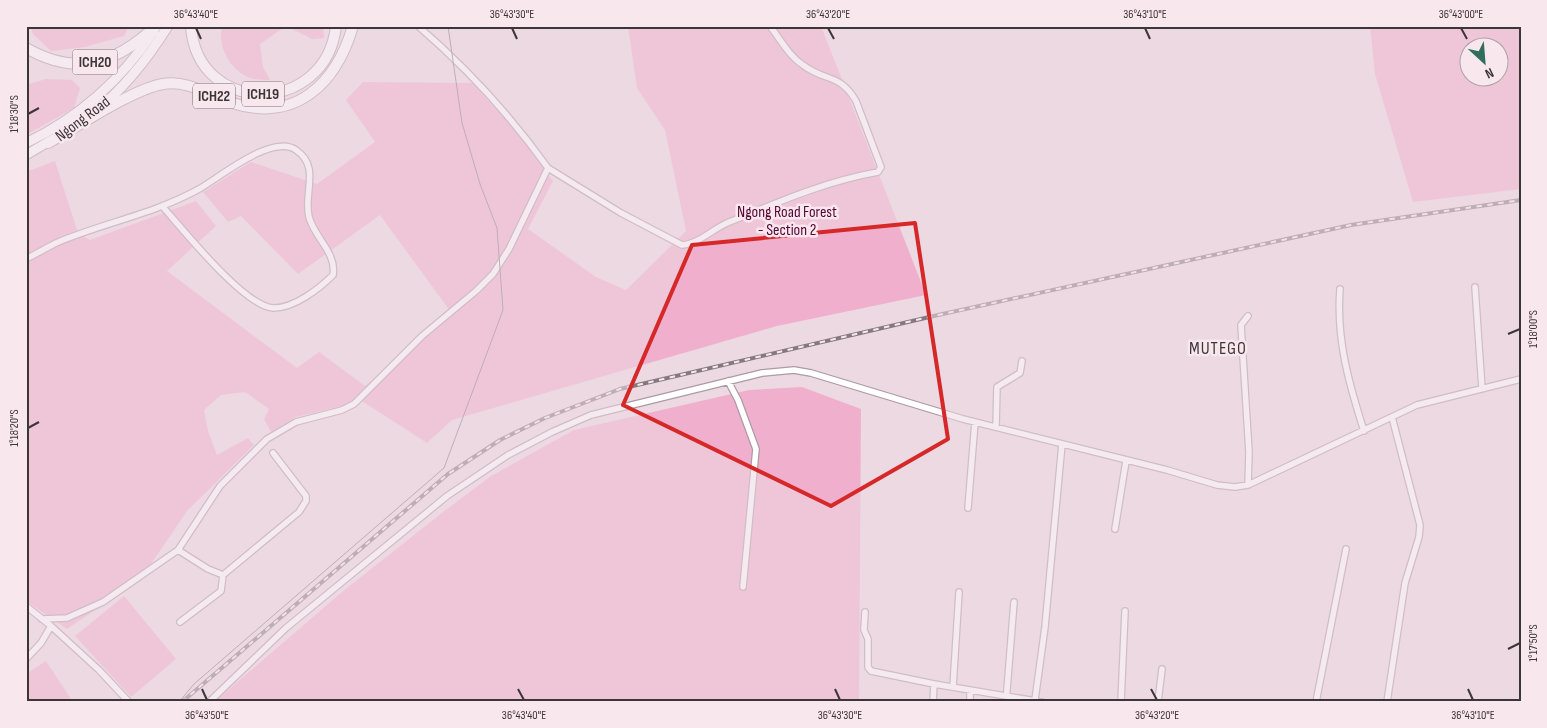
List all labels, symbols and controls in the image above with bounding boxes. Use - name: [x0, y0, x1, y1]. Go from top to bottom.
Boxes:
- text: 36°43'40"E: [174, 7, 218, 22]
- text: 36°43'30"E: [490, 7, 534, 22]
- text: 36°43'20"E: [806, 7, 850, 22]
- text: 36°43'10"E: [1123, 7, 1167, 22]
- text: 36°43'00"E: [1439, 7, 1483, 22]
- north arrow: [1460, 38, 1510, 88]
- road number: ICH20: [72, 50, 118, 74]
- text: N: [1482, 64, 1497, 83]
- road number: ICH19: [242, 82, 284, 106]
- road number: ICH22: [193, 84, 235, 108]
- street label: Ngong Road: [52, 92, 114, 146]
- text: 1°18'30"S: [7, 95, 22, 133]
- park label: Ngong Road Forest - Section 2: [737, 203, 837, 240]
- text: 1°18'00"S: [1526, 310, 1541, 348]
- district label: MUTEGO: [1189, 338, 1247, 359]
- text: 1°18'20"S: [7, 409, 22, 447]
- text: 1°17'50"S: [1526, 624, 1541, 662]
- text: 36°43'50"E: [185, 708, 229, 723]
- text: 36°43'40"E: [502, 708, 546, 723]
- text: 36°43'30"E: [818, 708, 862, 723]
- text: 36°43'20"E: [1135, 708, 1179, 723]
- text: 36°43'10"E: [1451, 708, 1495, 723]

